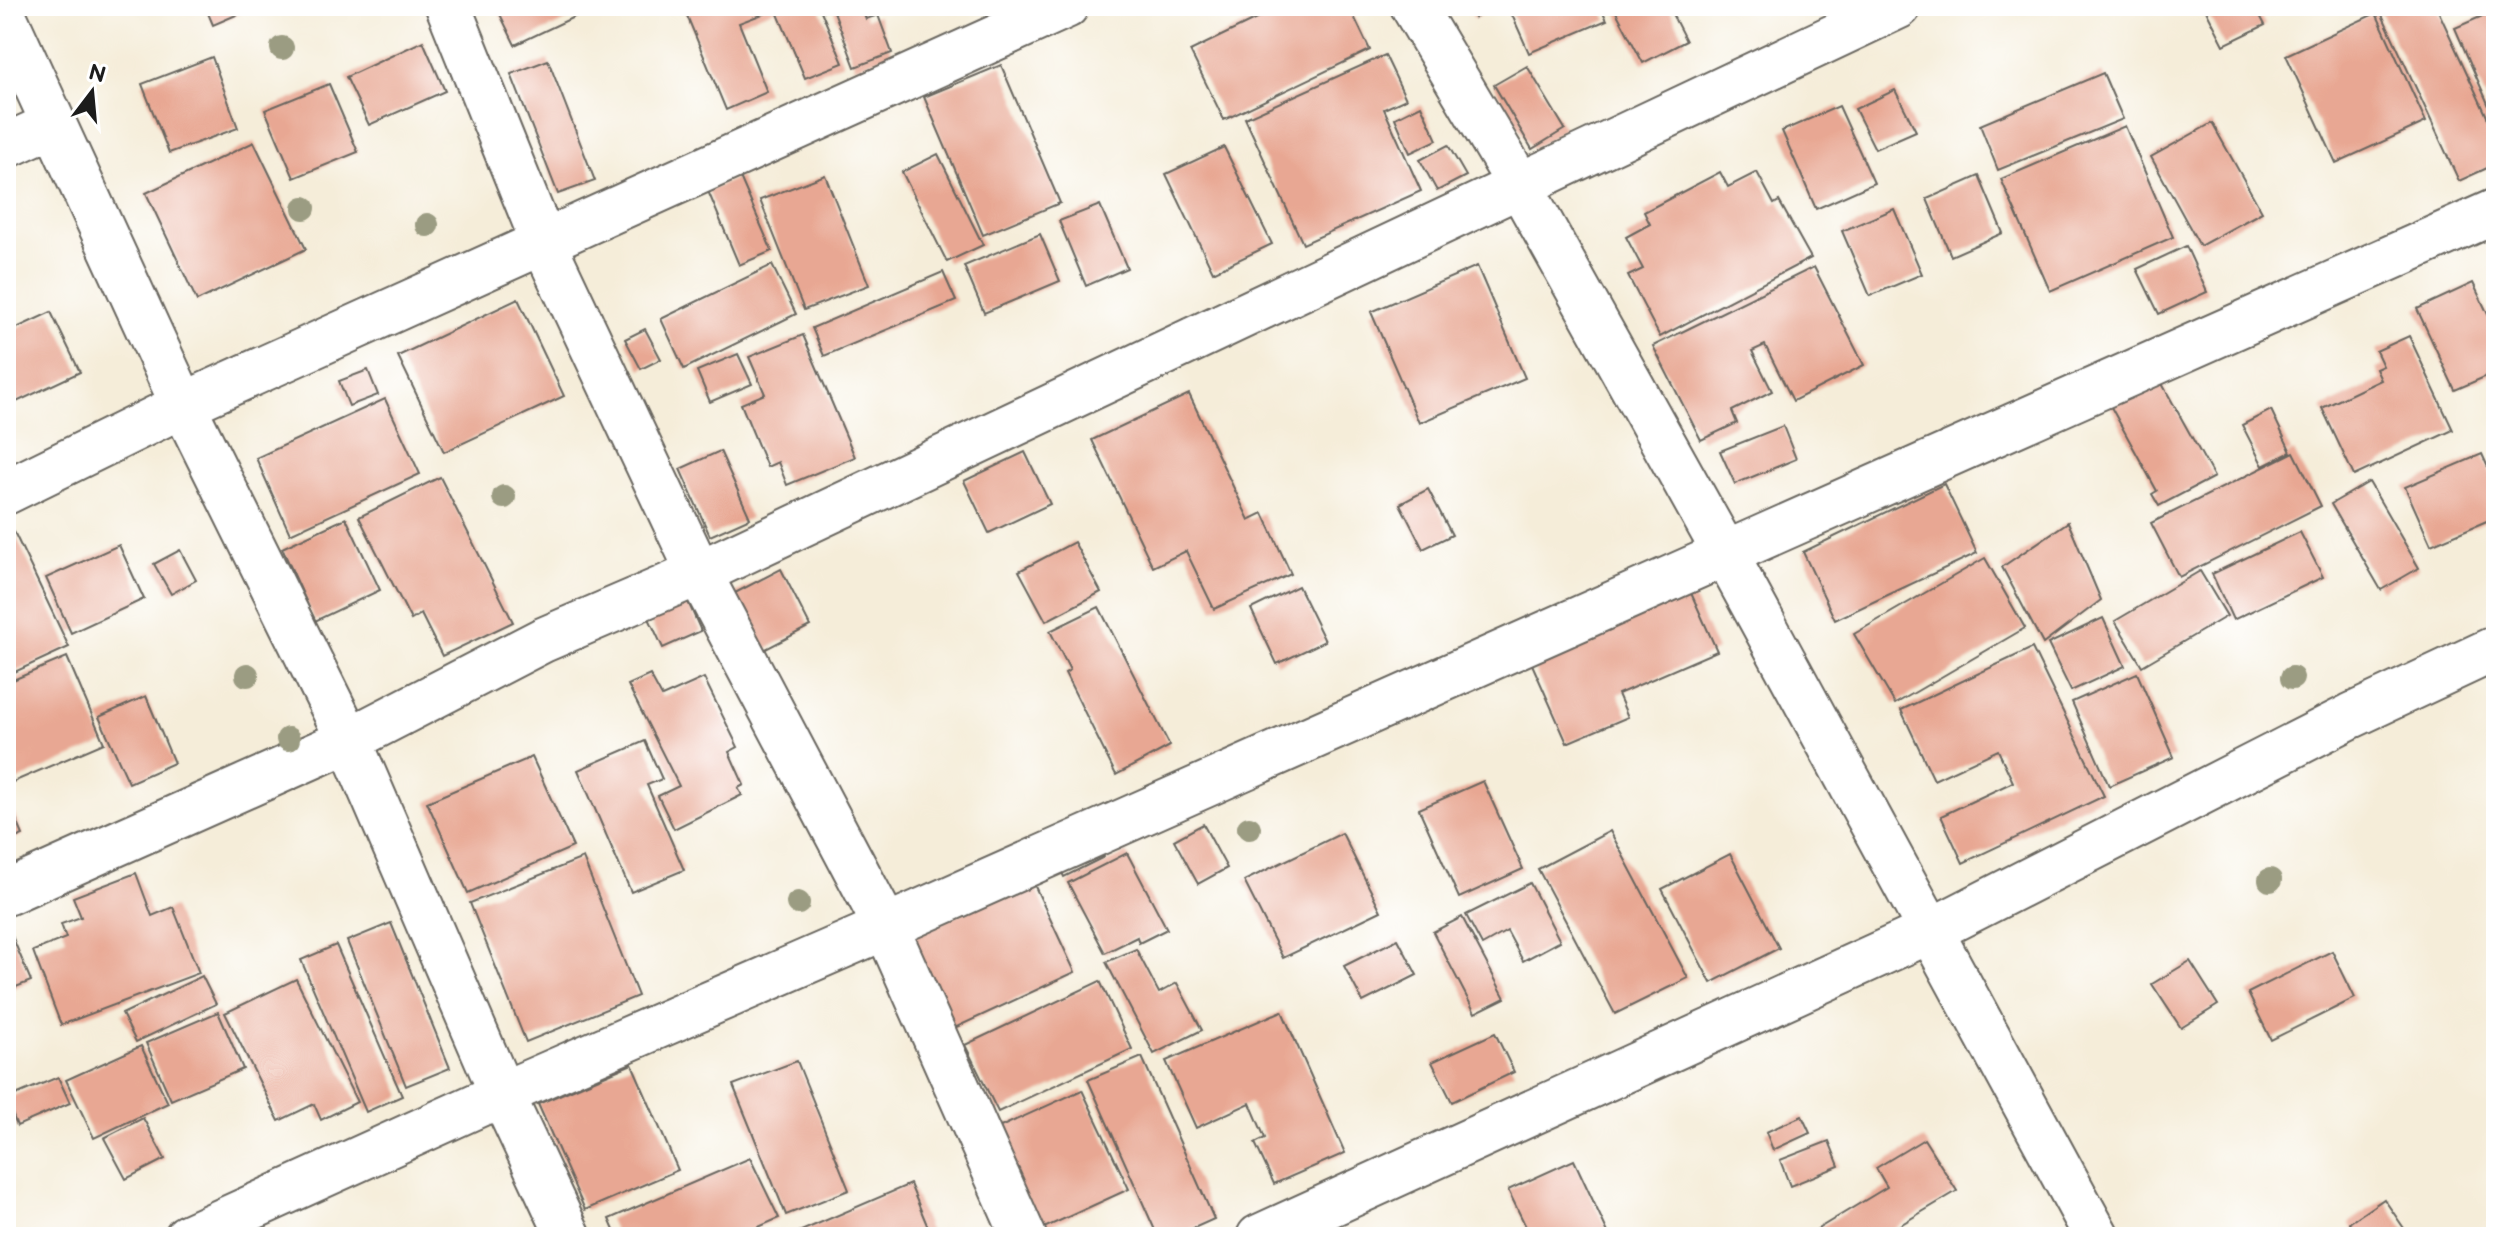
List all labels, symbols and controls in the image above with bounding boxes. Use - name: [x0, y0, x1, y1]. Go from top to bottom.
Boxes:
- north arrow: [52, 52, 132, 132]
- text: N: [85, 59, 109, 89]

